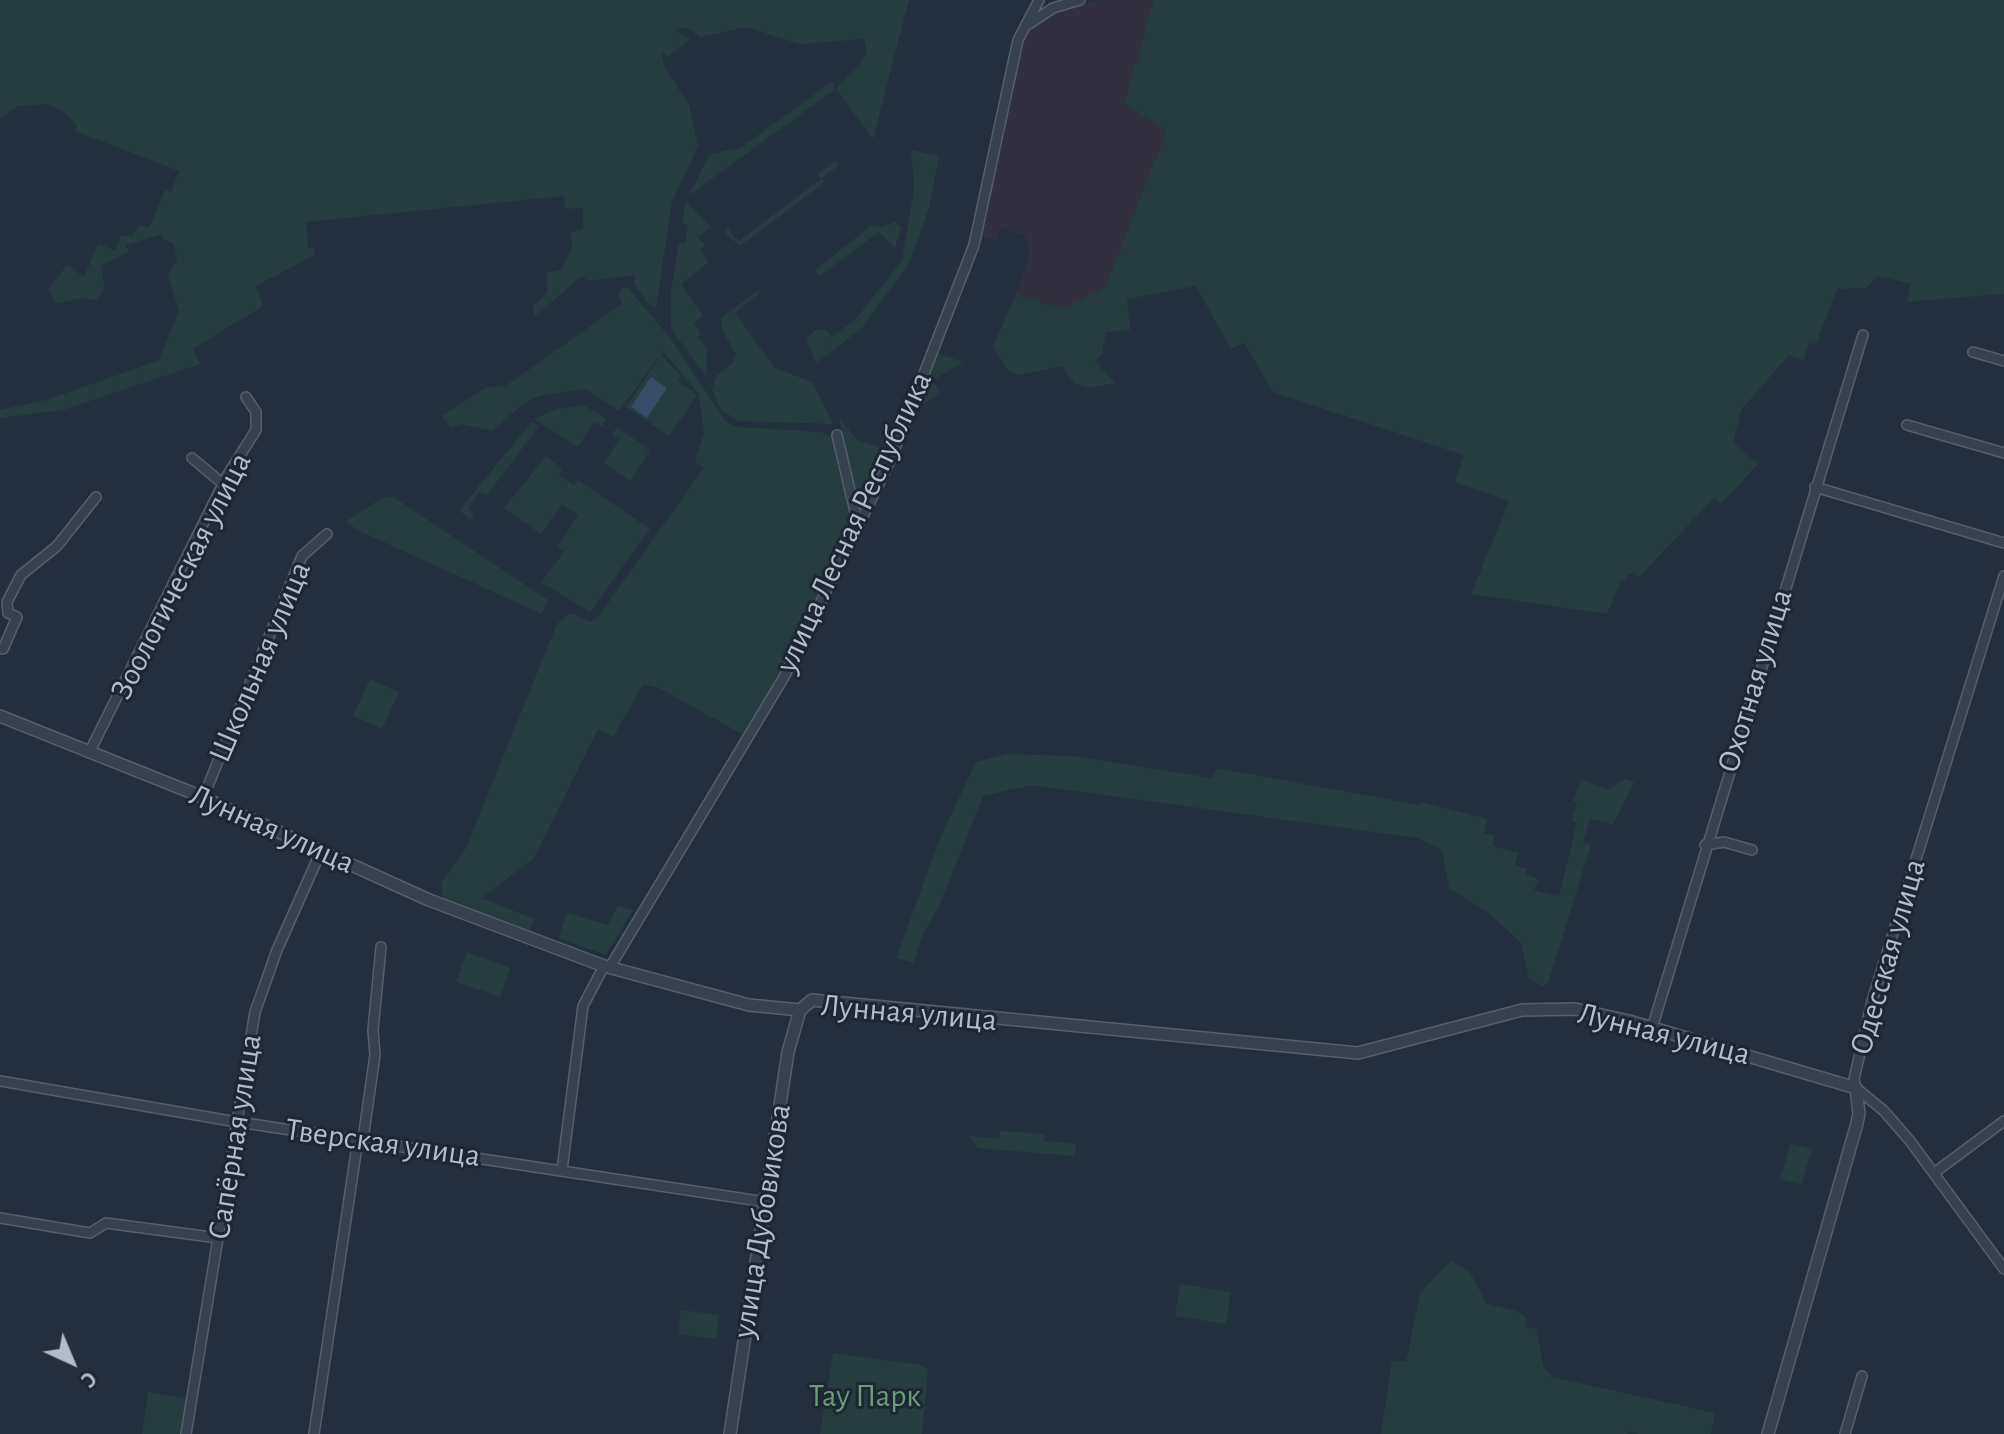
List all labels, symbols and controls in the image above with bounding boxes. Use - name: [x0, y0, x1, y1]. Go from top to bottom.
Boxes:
- street label: улица Лесная Республика: [767, 365, 941, 679]
- street label: Зоологическая улица: [102, 446, 260, 706]
- street label: Школьная улица: [200, 556, 320, 768]
- street label: Охотная улица: [1709, 585, 1801, 777]
- street label: Лунная улица: [184, 776, 360, 882]
- street label: Одесская улица: [1842, 855, 1934, 1059]
- street label: Лунная улица: [820, 986, 998, 1040]
- street label: Лунная улица: [1574, 994, 1754, 1074]
- street label: Сапёрная улица: [200, 1032, 270, 1242]
- street label: улица Дубовикова: [725, 1101, 799, 1341]
- street label: Тверская улица: [283, 1110, 483, 1176]
- north arrow: [32, 1322, 112, 1402]
- text: С: [77, 1367, 101, 1391]
- park label: Тау Парк: [809, 1377, 921, 1415]

